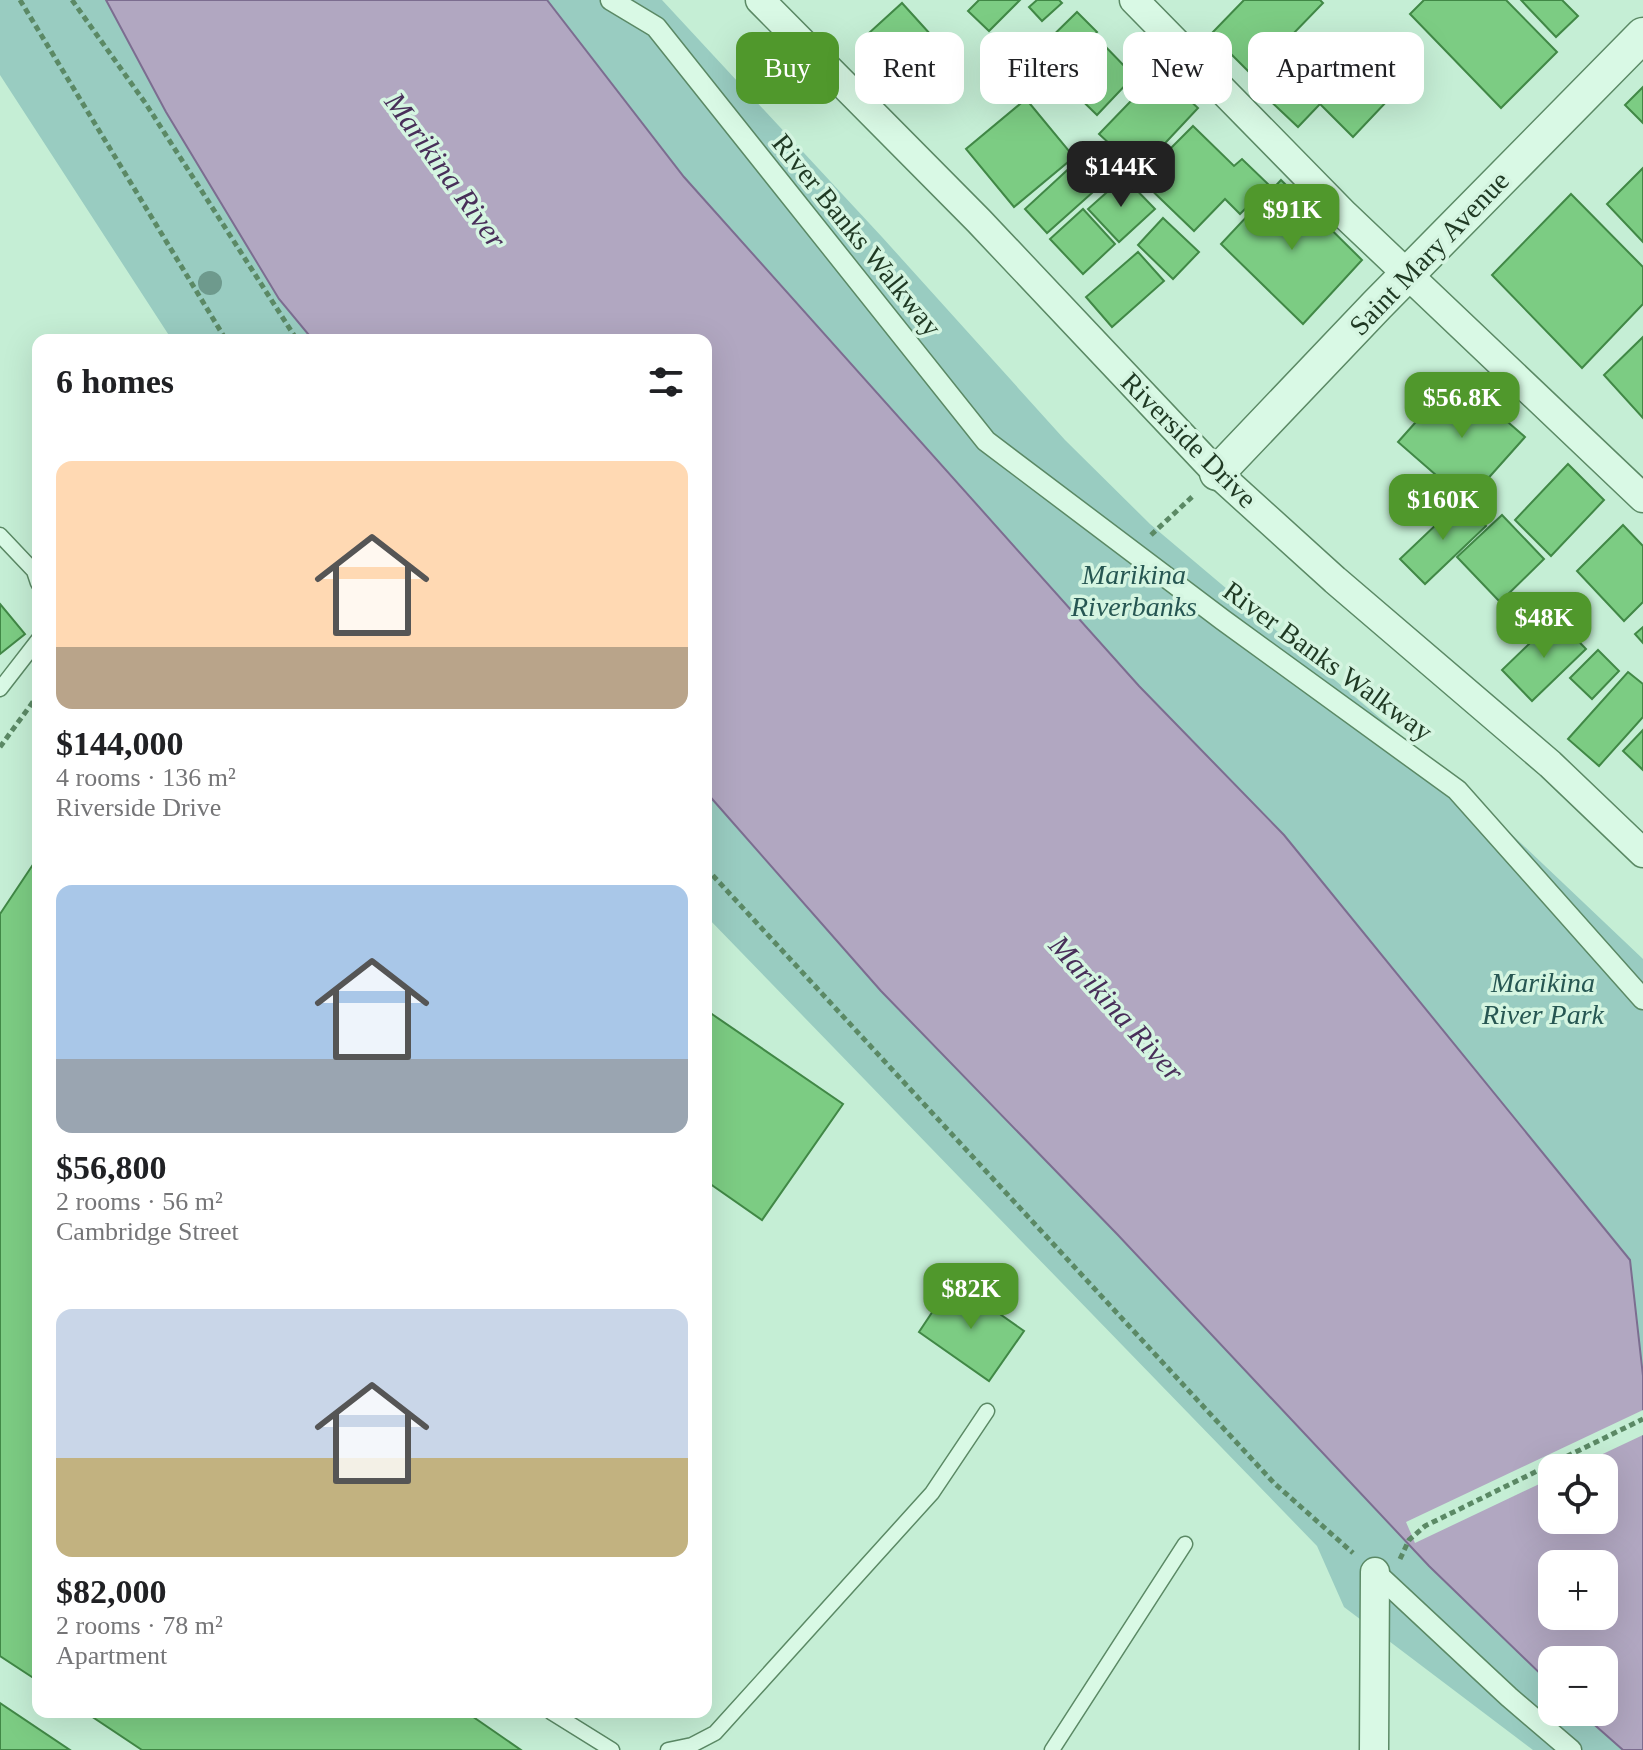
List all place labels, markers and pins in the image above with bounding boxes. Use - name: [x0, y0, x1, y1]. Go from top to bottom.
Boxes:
- pin: $144K: [1065, 141, 1177, 209]
- pin: $91K: [1245, 184, 1339, 252]
- pin: $56.8K: [1397, 372, 1527, 440]
- pin: $160K: [1387, 474, 1499, 542]
- pin: $48K: [1497, 592, 1591, 660]
- pin: $82K: [924, 1263, 1018, 1331]

